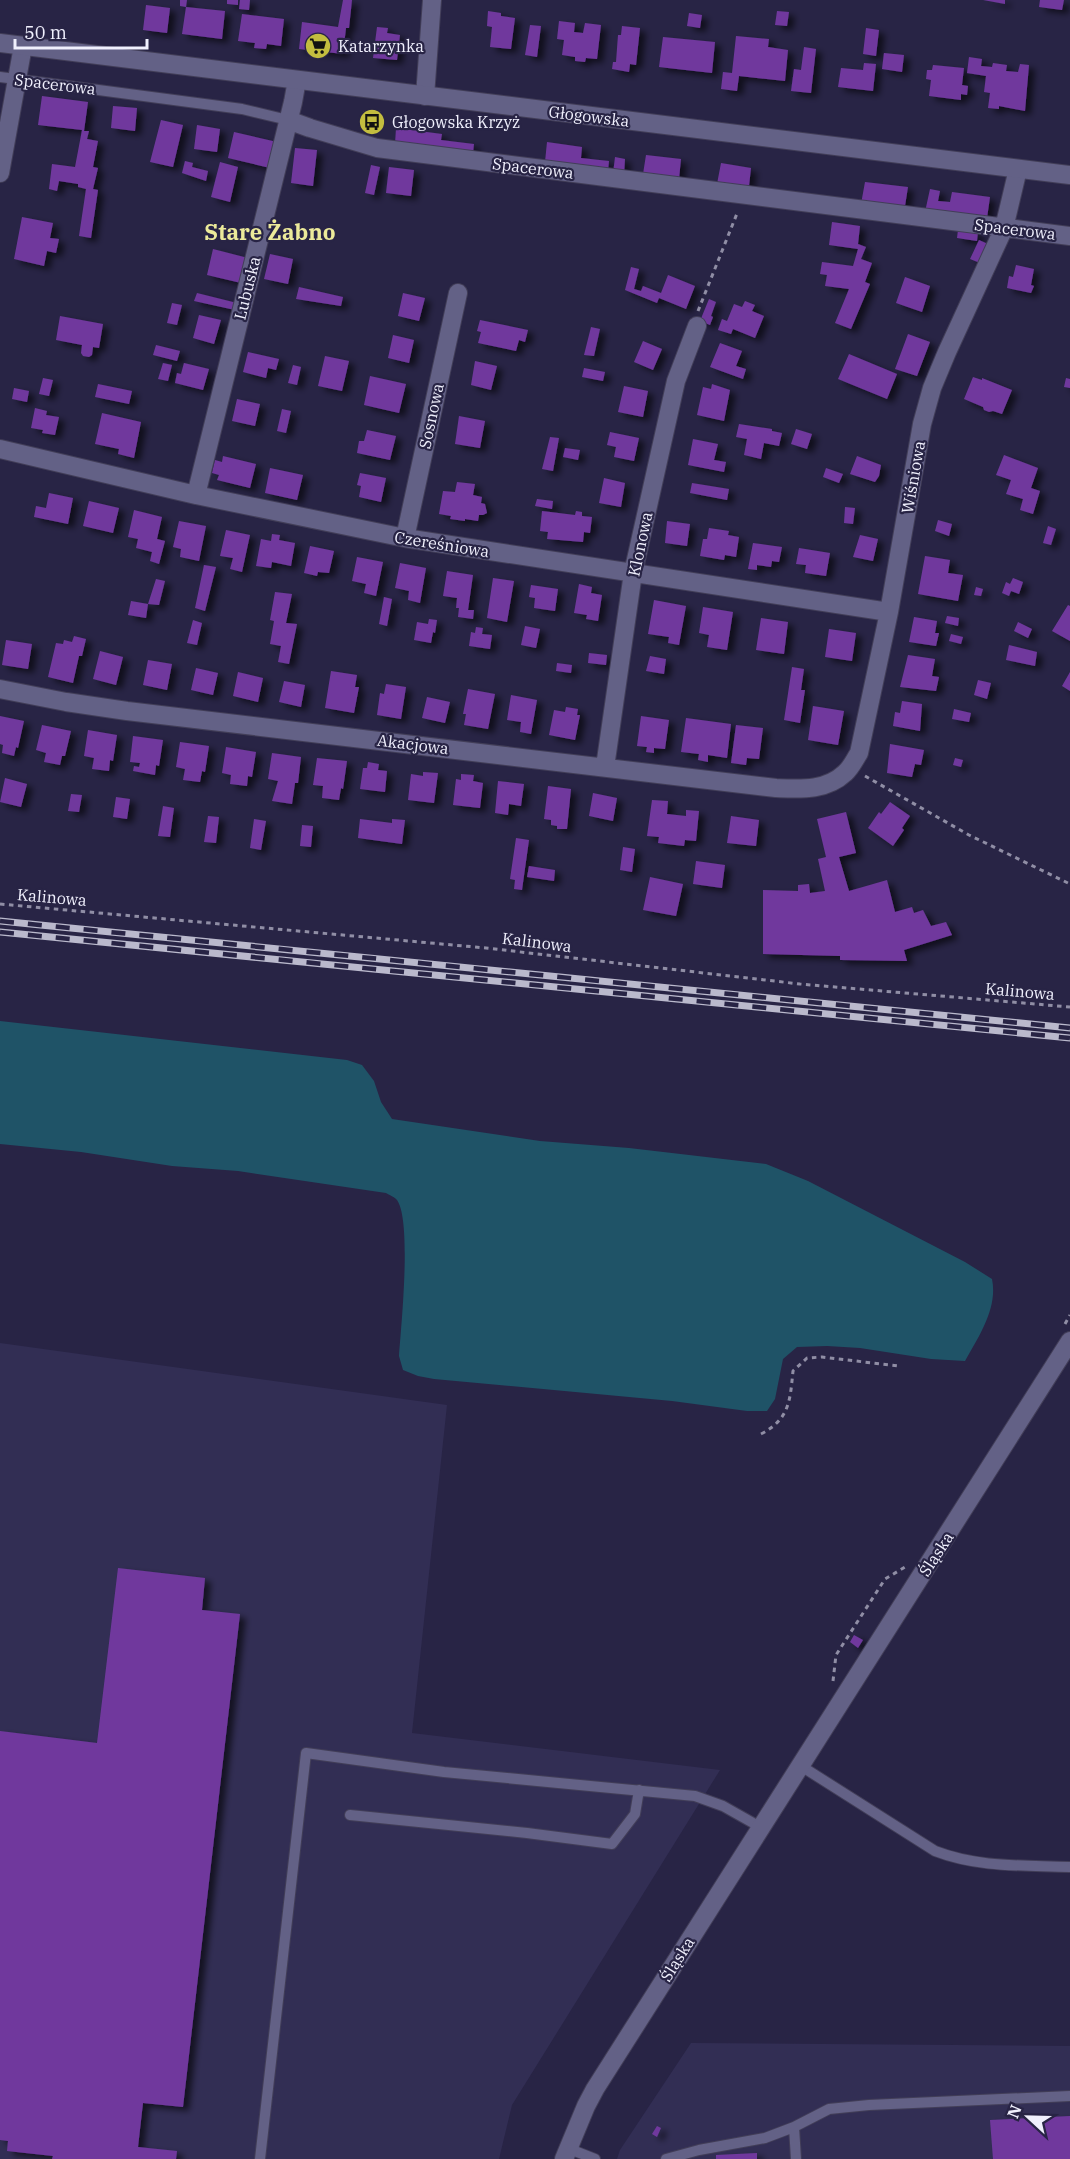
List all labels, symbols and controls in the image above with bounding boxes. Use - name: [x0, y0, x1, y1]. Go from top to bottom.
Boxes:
- scale bar: [15, 12, 147, 50]
- text: 50 m: [24, 21, 67, 44]
- supermarket icon: Katarzynka: [303, 31, 333, 61]
- place label: Katarzynka: [338, 36, 424, 56]
- street label: Spacerowa: [13, 69, 97, 99]
- street label: Głogowska: [547, 101, 631, 131]
- bus stop icon: Głogowska Krzyż: [357, 107, 387, 137]
- place label: Głogowska Krzyż: [392, 112, 520, 132]
- street label: Spacerowa: [491, 153, 575, 183]
- street label: Spacerowa: [973, 214, 1057, 244]
- district label: Stare Żabno: [204, 217, 336, 246]
- street label: Lubuska: [229, 254, 265, 322]
- street label: Sosnowa: [414, 381, 448, 451]
- street label: Wiśniowa: [897, 439, 929, 515]
- street label: Klonowa: [623, 510, 657, 578]
- street label: Czereśniowa: [393, 527, 491, 561]
- street label: Akacjowa: [376, 730, 450, 758]
- street label: Kalinowa: [16, 884, 88, 910]
- street label: Kalinowa: [501, 928, 573, 956]
- street label: Kalinowa: [984, 978, 1056, 1004]
- street label: Śląska: [913, 1527, 958, 1580]
- street label: Śląska: [655, 1932, 699, 1985]
- north arrow: [998, 2087, 1058, 2147]
- text: N: [1002, 2102, 1026, 2121]

